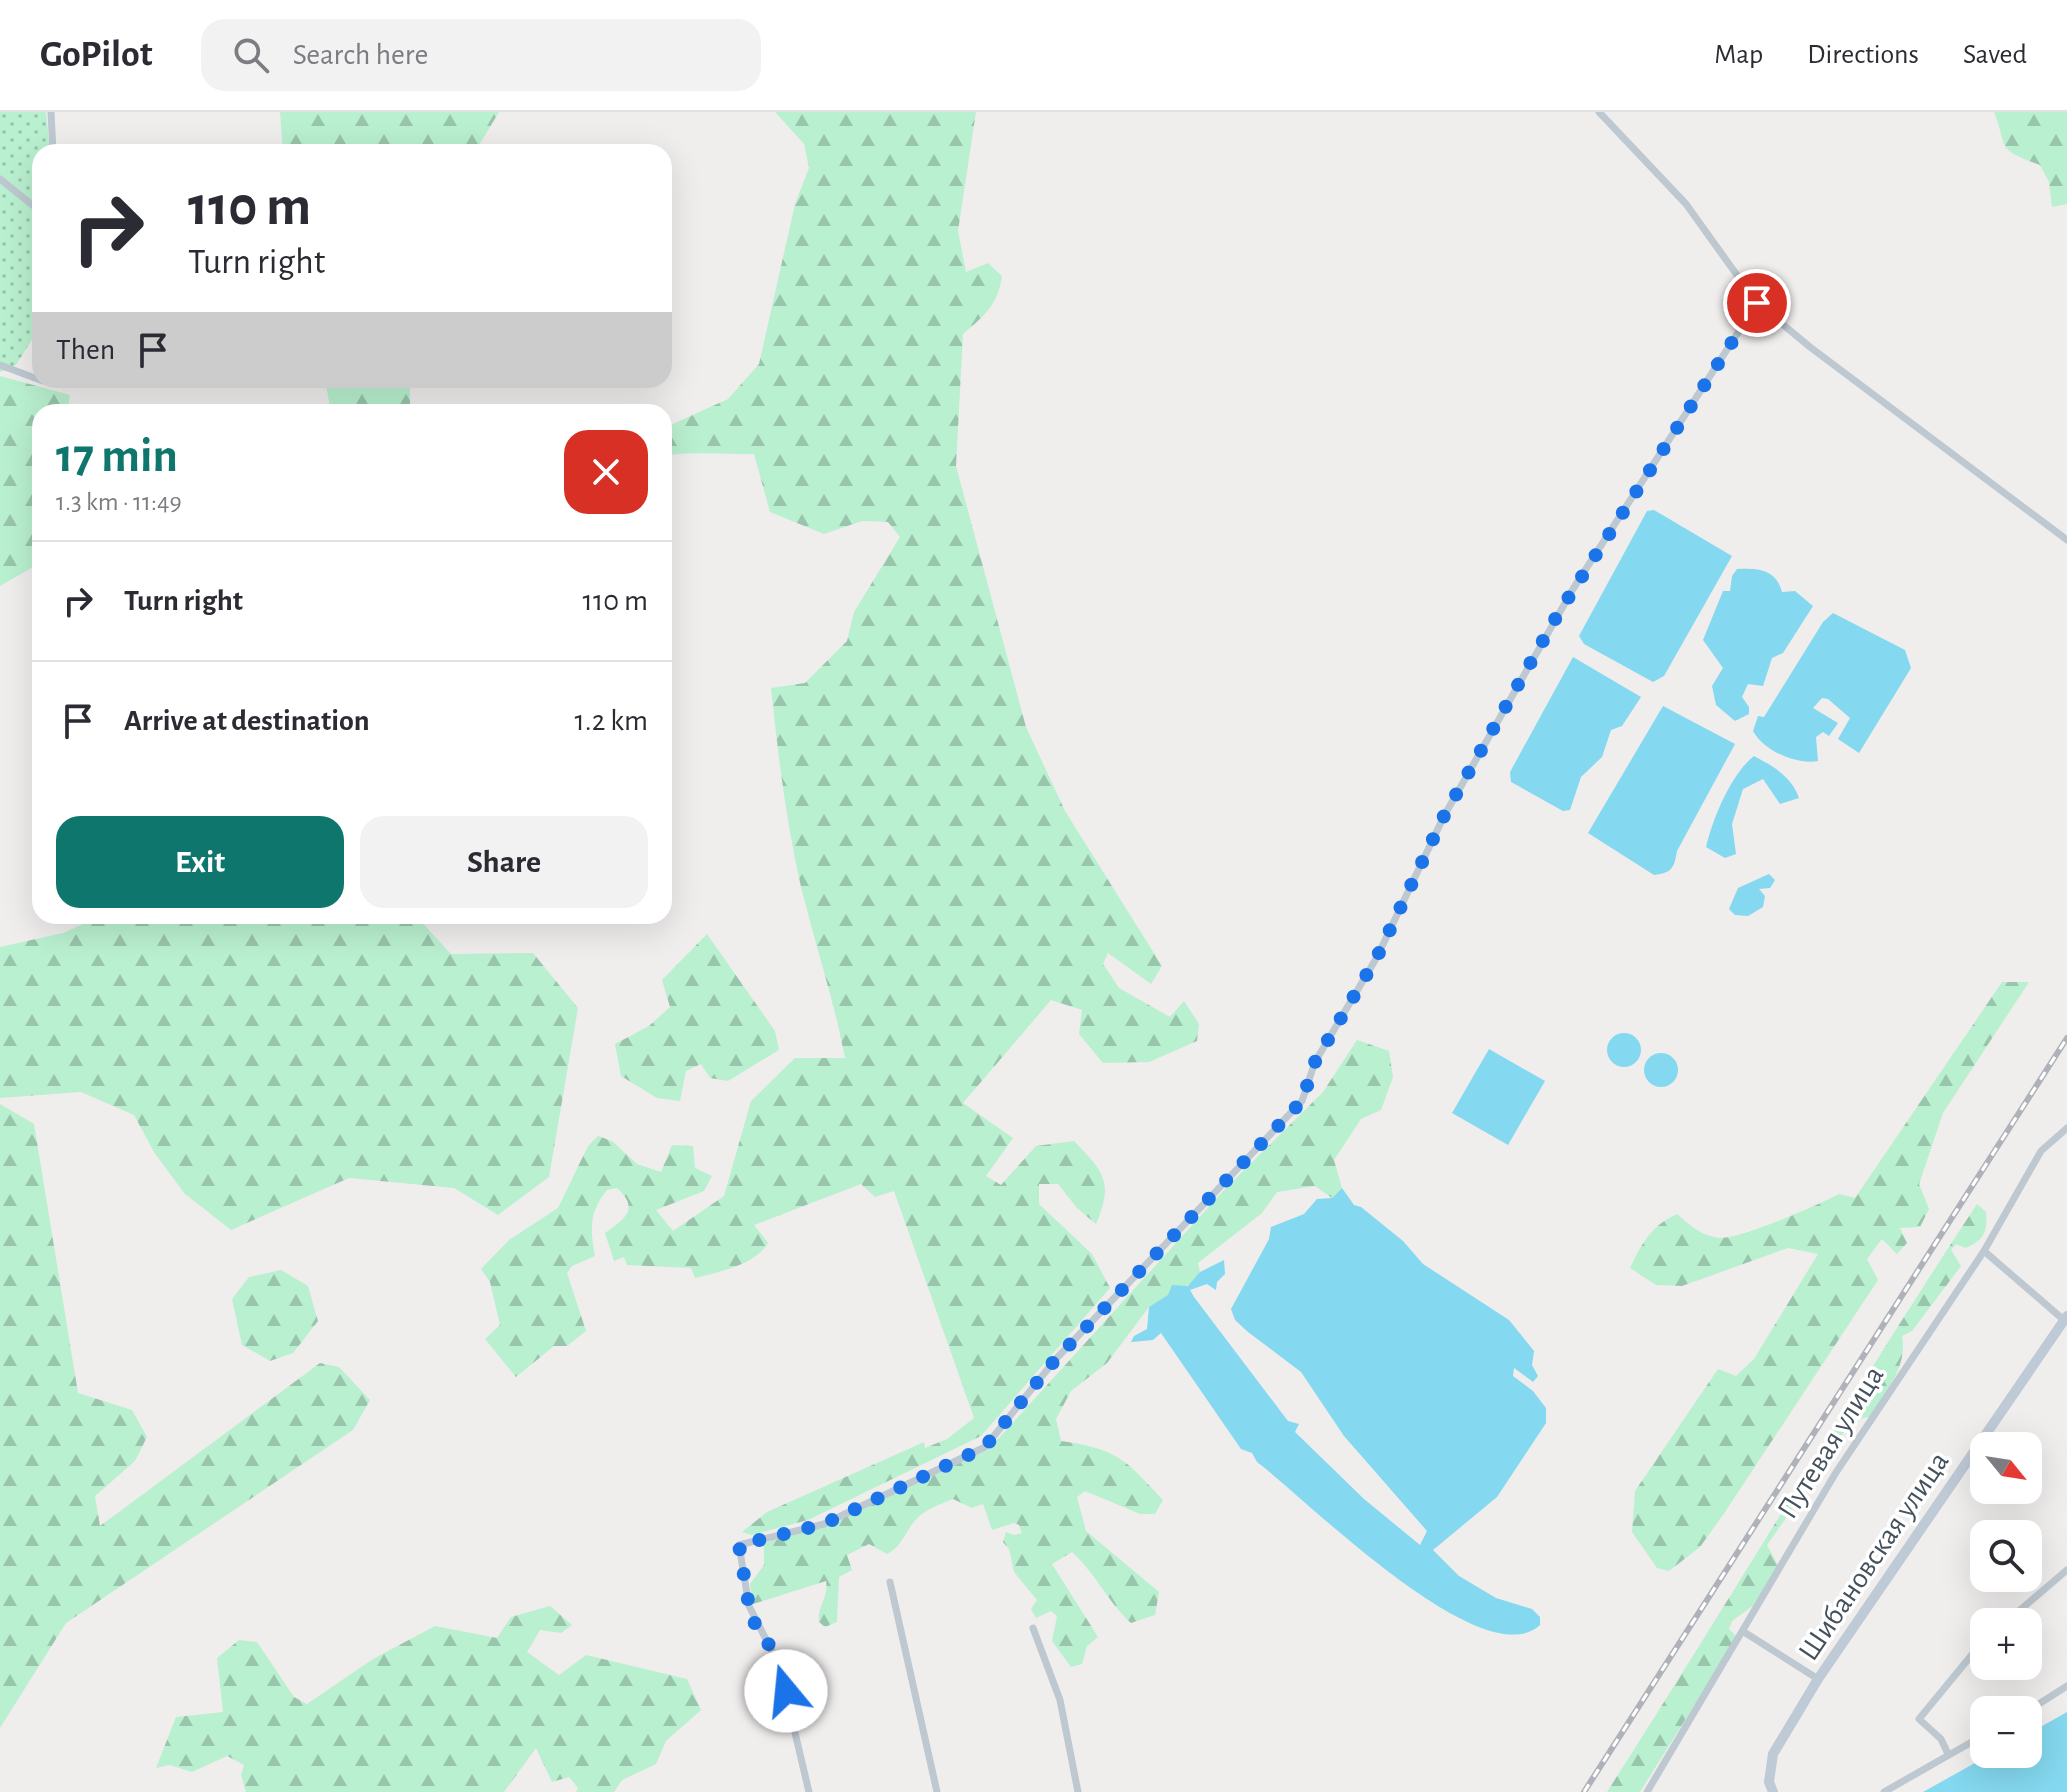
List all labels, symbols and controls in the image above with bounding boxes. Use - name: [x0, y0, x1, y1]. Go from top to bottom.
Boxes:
- search box: [201, 19, 761, 91]
- icon: search: [229, 33, 273, 77]
- text: GoPilot: [40, 36, 153, 74]
- text: Search here: [293, 40, 428, 70]
- text: Map: [1714, 41, 1763, 69]
- text: Directions: [1807, 41, 1919, 69]
- text: Saved: [1963, 41, 2027, 69]
- icon: right: [56, 176, 160, 280]
- text: 110 m: [188, 179, 311, 235]
- text: Turn right: [188, 244, 325, 280]
- pin: [1723, 269, 1791, 337]
- icon: arrive: [1735, 281, 1779, 325]
- icon: arrive: [131, 328, 175, 372]
- text: Then: [56, 335, 115, 365]
- button: close: [564, 430, 648, 514]
- text: 17 min: [56, 433, 178, 481]
- text: 1.3 km · 11:49: [56, 489, 182, 515]
- icon: right: [56, 579, 100, 623]
- text: Turn right: [124, 586, 243, 616]
- text: 110 m: [583, 586, 648, 616]
- icon: arrive: [56, 699, 100, 743]
- text: Arrive at destination: [124, 706, 370, 736]
- text: 1.2 km: [575, 706, 648, 736]
- button: Exit: [56, 816, 344, 908]
- button: Share: [360, 816, 648, 908]
- street label: Путевая улица: [1772, 1361, 1890, 1524]
- north arrow: [1970, 1432, 2042, 1504]
- map controls: [1970, 1432, 2042, 1768]
- street label: Шибановская улица: [1793, 1447, 1955, 1666]
- button: search: [1970, 1520, 2042, 1592]
- button: +: [1970, 1608, 2042, 1680]
- position arrow: [744, 1649, 828, 1733]
- button: −: [1970, 1696, 2042, 1768]

